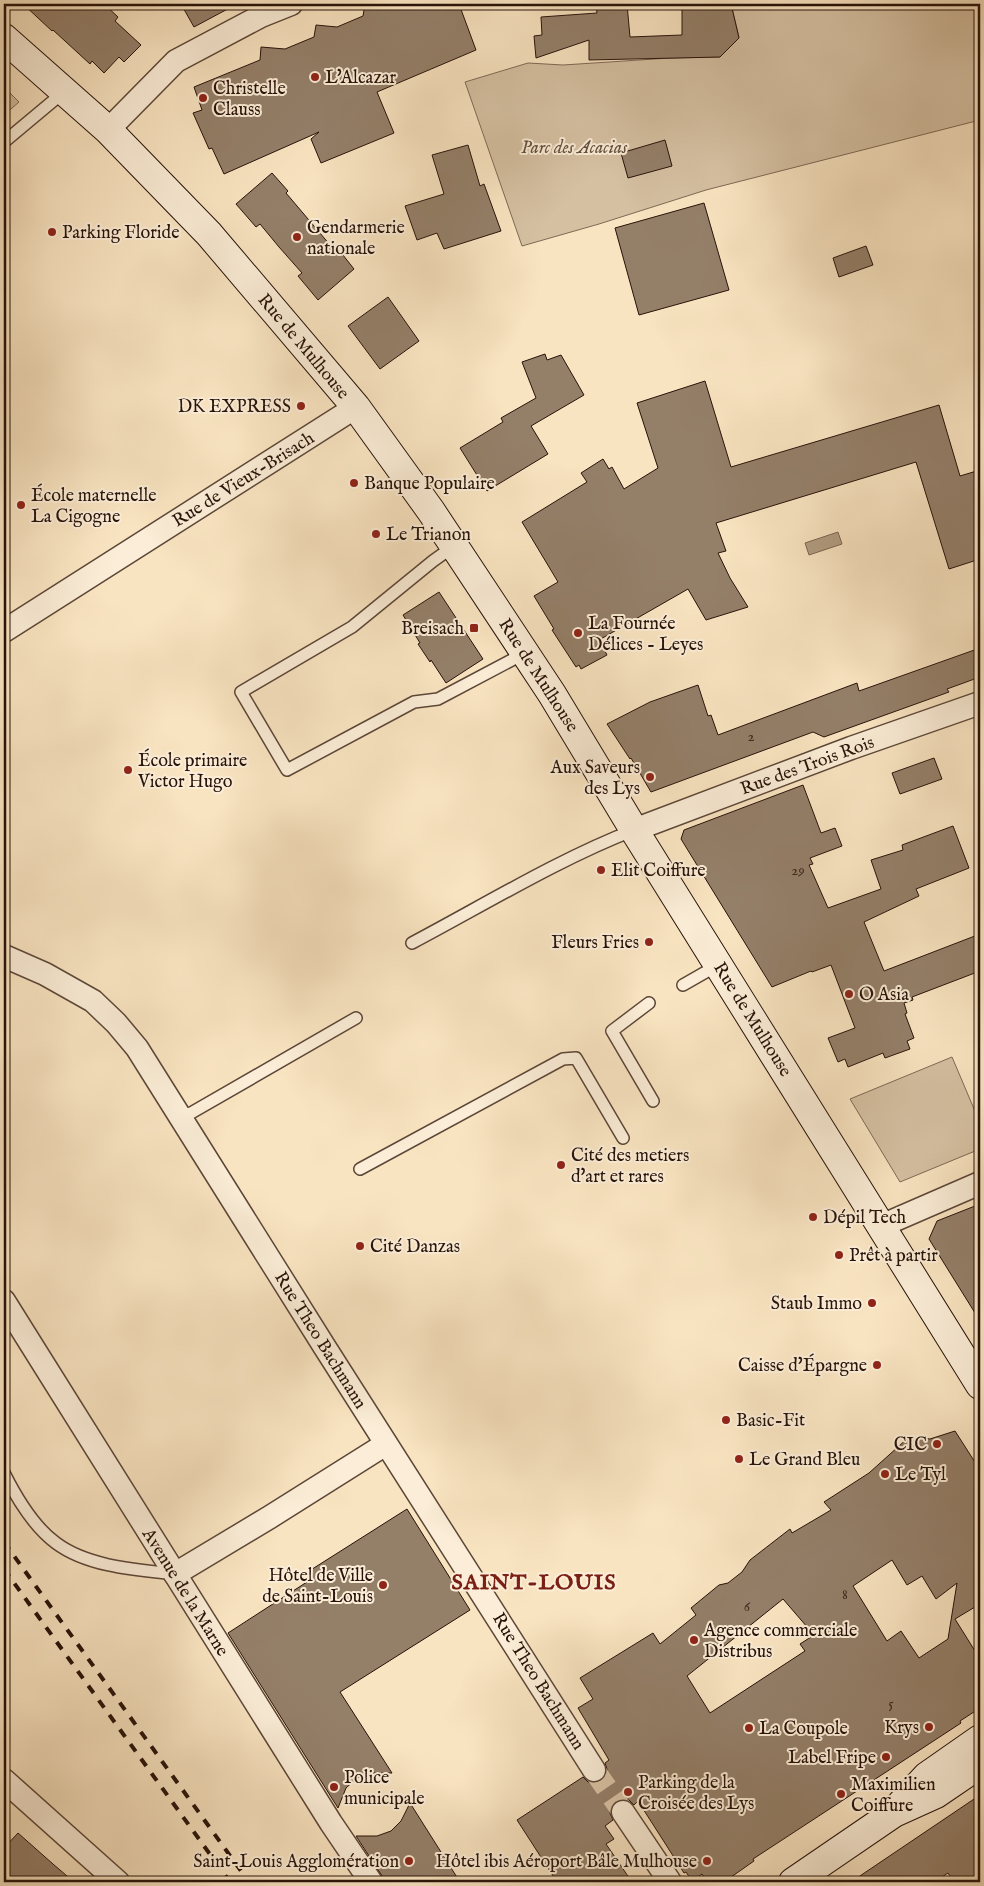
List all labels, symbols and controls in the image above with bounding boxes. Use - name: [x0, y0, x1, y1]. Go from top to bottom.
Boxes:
- place label: L'Alcazar: [325, 67, 397, 90]
- marker: L'Alcazar: [309, 71, 321, 83]
- place label: Christelle Clauss: [213, 78, 286, 122]
- marker: Christelle Clauss: [197, 92, 209, 104]
- park label: Parc des Acacias: [521, 137, 628, 160]
- place label: Gendarmerie nationale: [307, 217, 405, 261]
- place label: Parking Floride: [62, 222, 179, 245]
- marker: Parking Floride: [46, 226, 58, 238]
- marker: Gendarmerie nationale: [291, 231, 303, 243]
- street label: Rue de Mulhouse: [252, 289, 354, 405]
- place label: DK EXPRESS: [178, 396, 291, 419]
- marker: DK EXPRESS: [295, 400, 307, 412]
- street label: Rue de Vieux-Brisach: [169, 427, 319, 533]
- place label: Banque Populaire: [364, 473, 495, 496]
- marker: Banque Populaire: [348, 477, 360, 489]
- place label: École maternelle La Cigogne: [31, 483, 156, 529]
- marker: École maternelle La Cigogne: [15, 499, 27, 511]
- place label: Le Trianon: [386, 524, 471, 547]
- marker: Le Trianon: [370, 528, 382, 540]
- place label: La Fournée Délices - Leyes: [588, 613, 703, 657]
- street label: Rue de Mulhouse: [492, 615, 583, 737]
- place label: Breisach: [401, 618, 464, 641]
- marker: Breisach: [468, 622, 480, 634]
- marker: La Fournée Délices - Leyes: [572, 627, 584, 639]
- house number: 2: [747, 727, 755, 746]
- street label: Rue des Trois Rois: [737, 732, 878, 801]
- place label: École primaire Victor Hugo: [137, 748, 247, 794]
- place label: Aux Saveurs des Lys: [550, 757, 640, 801]
- marker: École primaire Victor Hugo: [122, 764, 134, 776]
- marker: Aux Saveurs des Lys: [644, 771, 656, 783]
- place label: Elit Coiffure: [611, 860, 706, 883]
- house number: 29: [791, 861, 805, 880]
- marker: Elit Coiffure: [595, 864, 607, 876]
- place label: Fleurs Fries: [551, 932, 639, 955]
- marker: Fleurs Fries: [643, 936, 655, 948]
- street label: Rue de Mulhouse: [707, 958, 796, 1081]
- place label: O Asia: [859, 984, 909, 1007]
- marker: O Asia: [843, 988, 855, 1000]
- place label: Cité des metiers d'art et rares: [571, 1145, 689, 1189]
- marker: Cité des metiers d'art et rares: [555, 1159, 567, 1171]
- place label: Dépil Tech: [823, 1207, 907, 1230]
- marker: Dépil Tech: [807, 1211, 819, 1223]
- place label: Cité Danzas: [370, 1236, 460, 1259]
- marker: Cité Danzas: [354, 1240, 366, 1252]
- place label: Prêt à partir: [849, 1245, 938, 1268]
- marker: Prêt à partir: [833, 1249, 845, 1261]
- street label: Rue Theo Bachmann: [268, 1268, 371, 1414]
- place label: Staub Immo: [771, 1293, 862, 1316]
- marker: Staub Immo: [866, 1297, 878, 1309]
- place label: Caisse d'Épargne: [738, 1353, 867, 1378]
- marker: Caisse d'Épargne: [871, 1359, 883, 1371]
- place label: Basic-Fit: [736, 1410, 805, 1433]
- marker: Basic-Fit: [720, 1414, 732, 1426]
- place label: CIC: [894, 1434, 927, 1457]
- marker: CIC: [931, 1438, 943, 1450]
- place label: Le Grand Bleu: [749, 1449, 860, 1472]
- marker: Le Grand Bleu: [733, 1453, 745, 1465]
- place label: Le Tyl: [895, 1464, 946, 1487]
- marker: Le Tyl: [879, 1468, 891, 1480]
- street label: Avenue de la Marne: [136, 1524, 233, 1661]
- place label: Hôtel de Ville de Saint-Louis: [262, 1565, 373, 1609]
- district label: SAINT-LOUIS: [452, 1569, 616, 1597]
- marker: Hôtel de Ville de Saint-Louis: [377, 1579, 389, 1591]
- house number: 8: [842, 1585, 848, 1604]
- house number: 6: [744, 1597, 751, 1616]
- street label: Rue Theo Bachmann: [486, 1609, 589, 1755]
- place label: Agence commerciale Distribus: [703, 1620, 857, 1664]
- marker: Agence commerciale Distribus: [688, 1634, 700, 1646]
- house number: 5: [888, 1694, 894, 1713]
- place label: Krys: [884, 1717, 919, 1740]
- place label: La Coupole: [759, 1718, 848, 1741]
- marker: Krys: [923, 1721, 935, 1733]
- marker: La Coupole: [743, 1722, 755, 1734]
- place label: Label Fripe: [788, 1747, 876, 1770]
- marker: Label Fripe: [880, 1751, 892, 1763]
- place label: Police municipale: [344, 1767, 425, 1811]
- place label: Parking de la Croisée des Lys: [638, 1772, 754, 1816]
- place label: Maximilien Coiffure: [851, 1774, 936, 1818]
- marker: Police municipale: [328, 1781, 340, 1793]
- marker: Parking de la Croisée des Lys: [622, 1786, 634, 1798]
- marker: Maximilien Coiffure: [835, 1788, 847, 1800]
- place label: Saint-Louis Agglomération: [193, 1851, 399, 1874]
- place label: Hôtel ibis Aéroport Bâle Mulhouse: [436, 1851, 697, 1874]
- marker: Saint-Louis Agglomération: [403, 1855, 415, 1867]
- marker: Hôtel ibis Aéroport Bâle Mulhouse: [701, 1855, 713, 1867]

